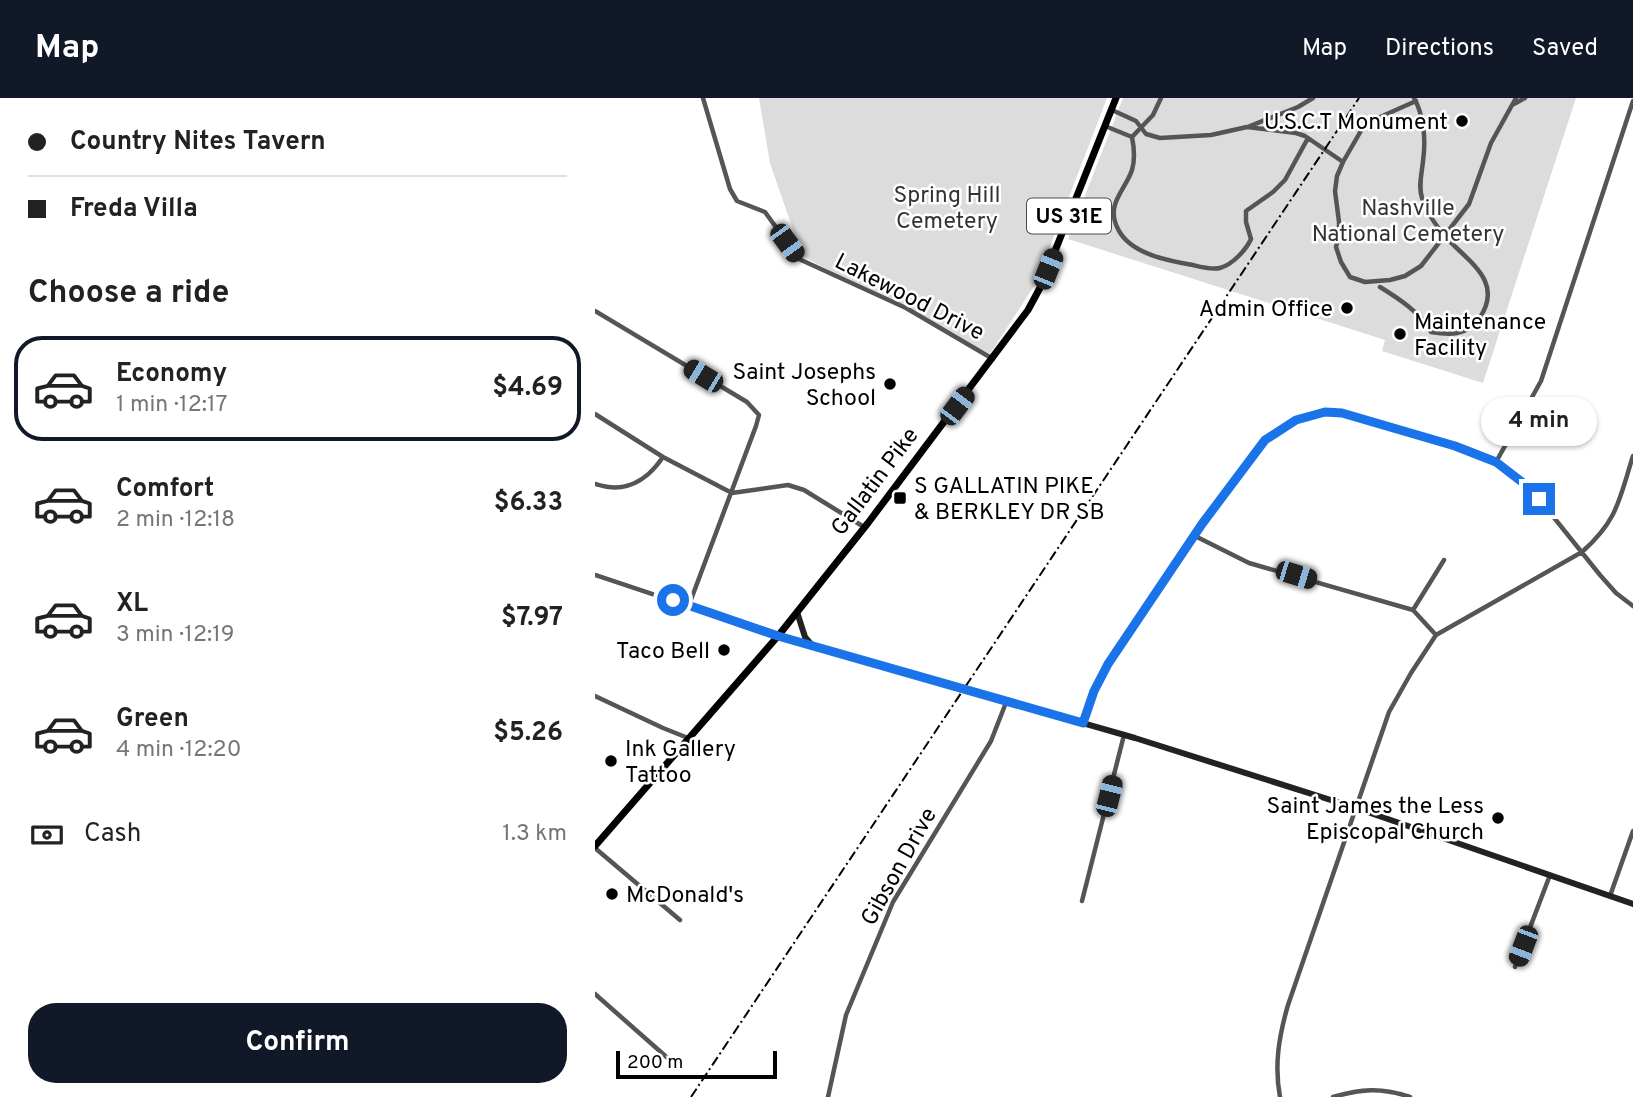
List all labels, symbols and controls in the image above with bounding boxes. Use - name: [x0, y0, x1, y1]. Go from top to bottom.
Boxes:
- text: Map: [35, 28, 99, 70]
- text: Map: [1302, 34, 1347, 64]
- text: Directions: [1385, 34, 1494, 64]
- text: Saved: [1532, 34, 1598, 64]
- place label: U.S.C.T Monument: [1264, 109, 1448, 138]
- marker: U.S.C.T Monument: [1454, 113, 1470, 129]
- text: Country Nites Tavern: [70, 126, 326, 159]
- park label: Spring Hill Cemetery: [894, 182, 1000, 237]
- text: Freda Villa: [70, 193, 198, 226]
- park label: Nashville National Cemetery: [1312, 195, 1504, 250]
- road number: US 31E: [1027, 198, 1111, 234]
- car: [767, 220, 808, 266]
- car: [1031, 246, 1066, 292]
- street label: Lakewood Drive: [829, 248, 989, 348]
- text: Choose a ride: [28, 274, 229, 314]
- place label: Admin Office: [1199, 296, 1333, 325]
- marker: Admin Office: [1339, 300, 1355, 316]
- place label: Maintenance Facility: [1414, 309, 1546, 364]
- marker: Maintenance Facility: [1392, 326, 1408, 342]
- car: [680, 356, 727, 396]
- icon: car: [32, 357, 95, 420]
- text: Economy: [116, 358, 227, 391]
- place label: Saint Josephs School: [733, 359, 876, 414]
- text: $4.69: [492, 372, 563, 405]
- marker: Saint Josephs School: [882, 376, 898, 392]
- car: [936, 383, 979, 429]
- text: 1 min · 12:17: [116, 391, 227, 420]
- callout: 4 min: [1481, 398, 1597, 446]
- text: 4 min: [1509, 407, 1569, 436]
- street label: Gallatin Pike: [826, 423, 926, 542]
- icon: car: [32, 472, 95, 535]
- text: Comfort: [116, 473, 214, 506]
- place label: S GALLATIN PIKE & BERKLEY DR SB: [914, 473, 1105, 528]
- route end: [1523, 483, 1555, 515]
- text: $6.33: [494, 487, 563, 520]
- marker: S GALLATIN PIKE & BERKLEY DR SB: [892, 490, 908, 506]
- text: 2 min · 12:18: [116, 506, 235, 535]
- car: [1273, 559, 1320, 591]
- route start: [657, 584, 689, 616]
- icon: car: [32, 587, 95, 650]
- text: XL: [116, 588, 148, 621]
- text: $7.97: [501, 602, 563, 635]
- text: 3 min · 12:19: [116, 621, 234, 650]
- place label: Taco Bell: [616, 638, 710, 667]
- marker: Taco Bell: [716, 642, 732, 658]
- icon: car: [32, 702, 95, 765]
- text: Green: [116, 703, 189, 736]
- text: $5.26: [493, 717, 563, 750]
- text: 4 min · 12:20: [116, 736, 241, 765]
- place label: Ink Gallery Tattoo: [625, 736, 736, 791]
- marker: Ink Gallery Tattoo: [603, 753, 619, 769]
- car: [1094, 773, 1125, 819]
- place label: Saint James the Less Episcopal Church: [1267, 793, 1484, 848]
- street label: Gibson Drive: [856, 803, 944, 931]
- marker: Saint James the Less Episcopal Church: [1490, 810, 1506, 826]
- icon: cash: [28, 816, 66, 854]
- text: Cash: [84, 818, 141, 851]
- text: 1.3 km: [502, 820, 567, 849]
- place label: McDonald's: [626, 882, 744, 911]
- marker: McDonald's: [604, 886, 620, 902]
- car: [1506, 923, 1541, 969]
- button: Confirm: [28, 1003, 567, 1083]
- scale bar: [616, 1048, 777, 1080]
- text: 200 m: [627, 1051, 683, 1075]

